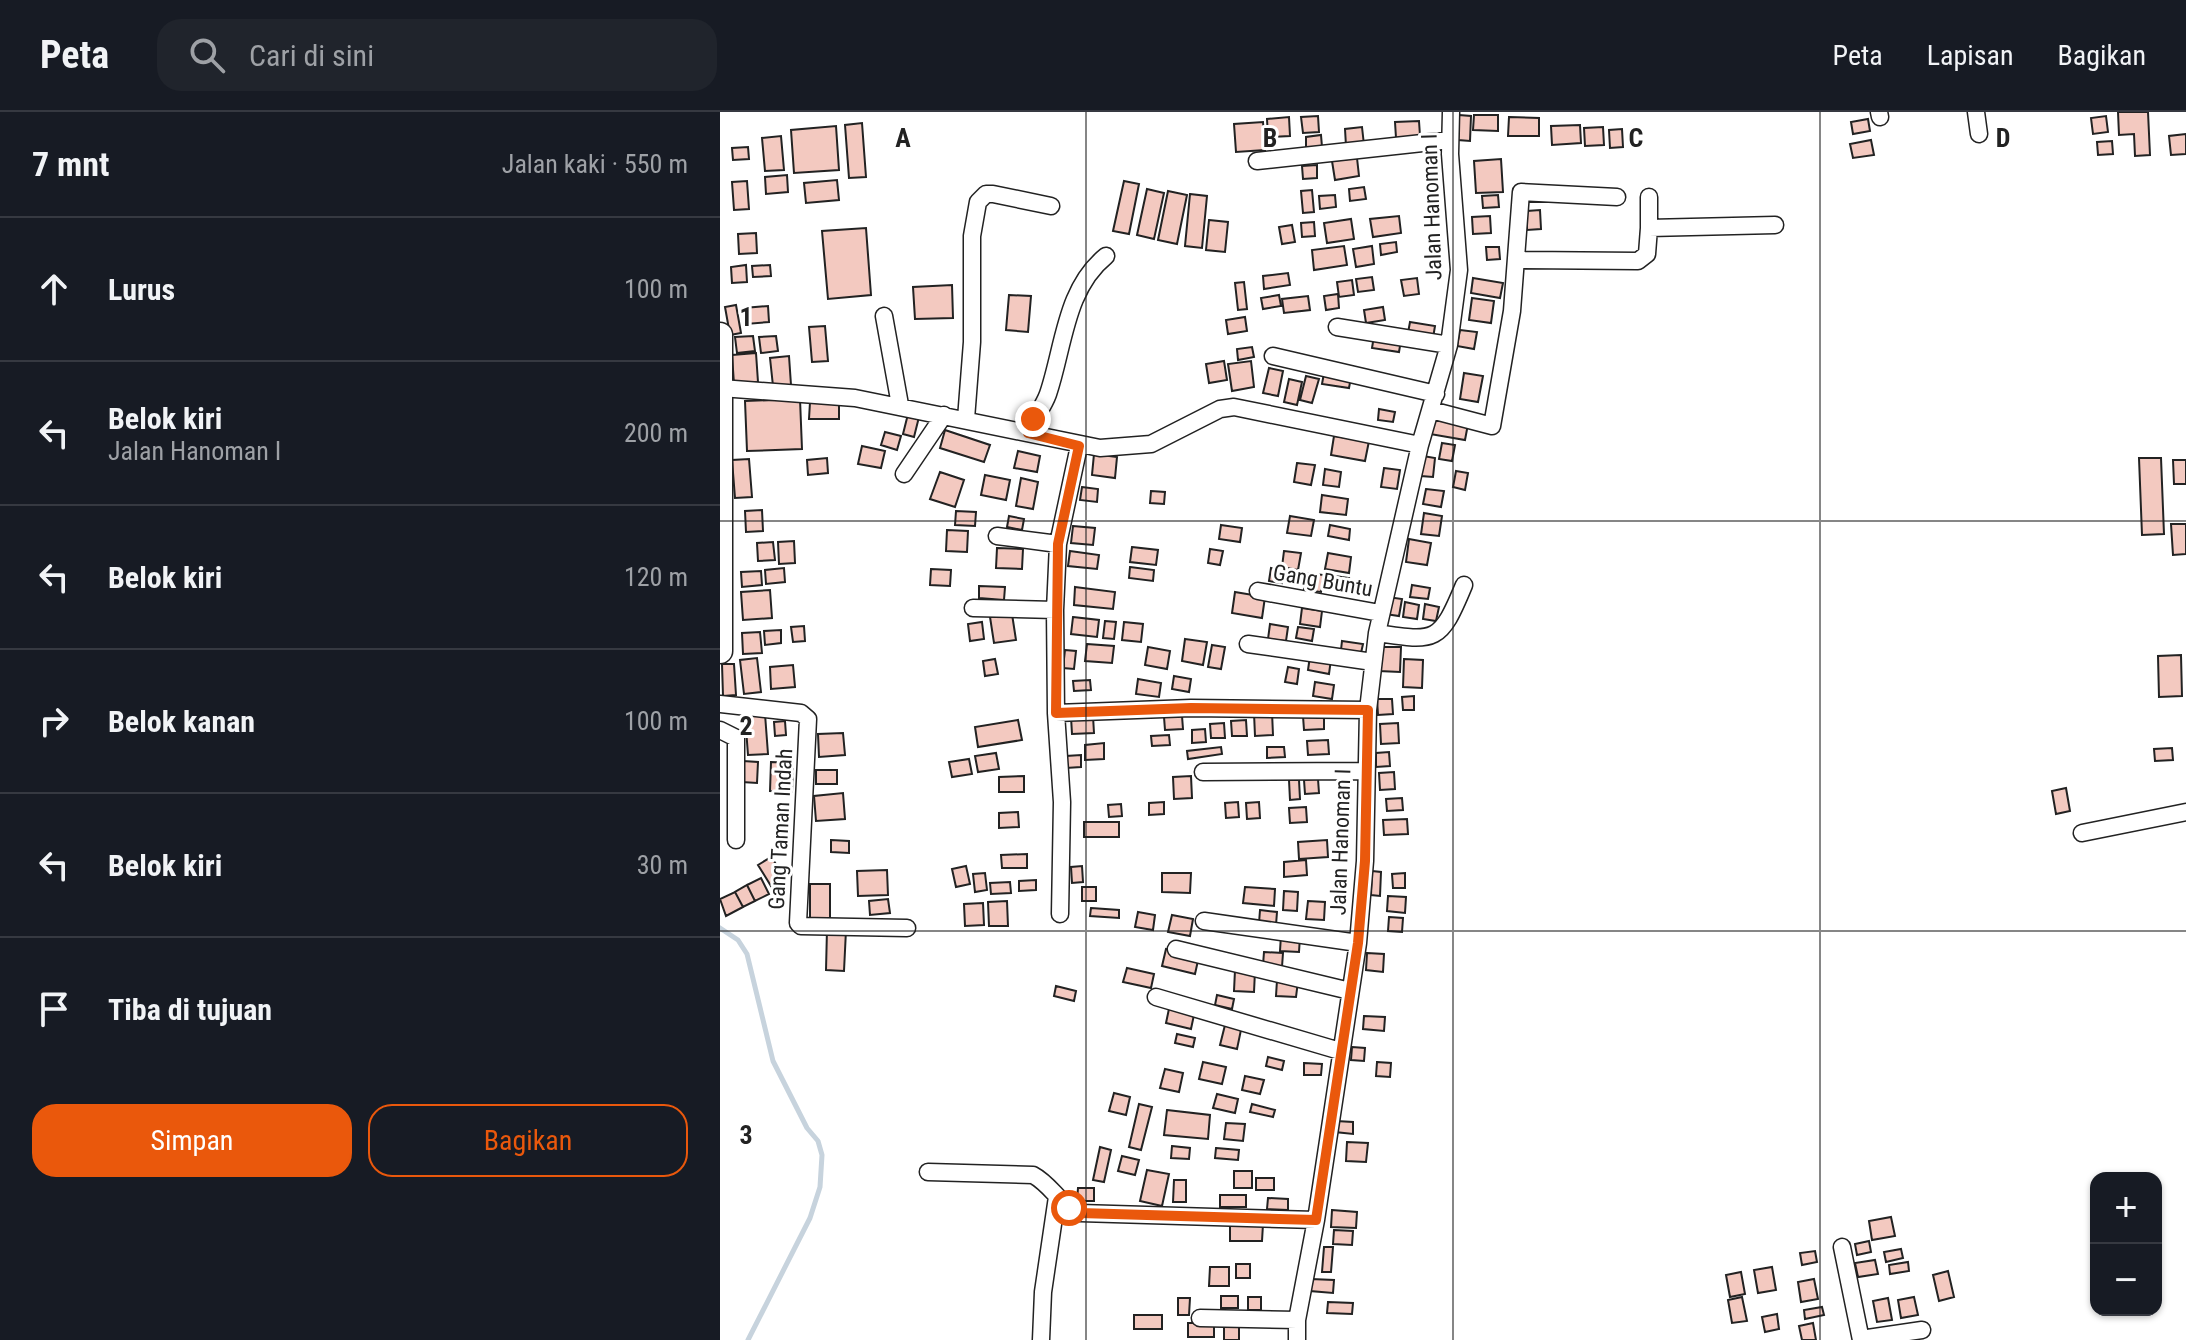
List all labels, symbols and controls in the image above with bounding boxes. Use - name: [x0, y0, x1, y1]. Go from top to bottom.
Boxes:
- search box: [157, 19, 717, 91]
- text: Peta: [40, 33, 109, 77]
- icon: search: [185, 33, 229, 77]
- text: Cari di sini: [249, 38, 374, 73]
- text: Peta: [1833, 39, 1883, 72]
- text: Lapisan: [1927, 39, 2013, 72]
- text: Bagikan: [2057, 39, 2146, 72]
- text: A: [895, 123, 911, 153]
- text: B: [1263, 123, 1277, 153]
- text: C: [1629, 123, 1644, 153]
- text: D: [1996, 123, 2010, 153]
- street label: Jalan Hanoman I: [1416, 133, 1447, 281]
- text: 7 mnt: [32, 144, 109, 184]
- text: Jalan kaki · 550 m: [502, 149, 688, 179]
- icon: ahead: [32, 267, 76, 311]
- text: Lurus: [108, 272, 175, 307]
- text: 100 m: [624, 274, 688, 304]
- text: 1: [739, 302, 753, 332]
- text: Belok kiri: [108, 401, 222, 436]
- route end: [1015, 401, 1051, 437]
- icon: left: [32, 411, 76, 455]
- text: 200 m: [624, 418, 688, 448]
- text: Jalan Hanoman I: [108, 436, 281, 466]
- icon: left: [32, 555, 76, 599]
- street label: Gang Buntu: [1271, 559, 1375, 602]
- text: Belok kiri: [108, 560, 222, 595]
- text: 120 m: [624, 562, 688, 592]
- icon: right: [32, 699, 76, 743]
- text: Belok kanan: [108, 704, 255, 739]
- text: 100 m: [624, 706, 688, 736]
- text: 2: [739, 711, 753, 741]
- street label: Gang Taman Indah: [764, 748, 797, 910]
- street label: Jalan Hanoman I: [1325, 768, 1356, 916]
- icon: left: [32, 843, 76, 887]
- text: Belok kiri: [108, 848, 222, 883]
- text: 30 m: [637, 850, 688, 880]
- icon: arrive: [32, 987, 76, 1031]
- text: Tiba di tujuan: [108, 992, 272, 1027]
- button: Simpan: [32, 1104, 352, 1177]
- button: Bagikan: [368, 1104, 688, 1177]
- text: 3: [739, 1120, 753, 1150]
- map controls: [2090, 1172, 2162, 1316]
- button: +: [2090, 1172, 2162, 1244]
- route start: [1051, 1190, 1087, 1226]
- button: −: [2090, 1244, 2162, 1316]

